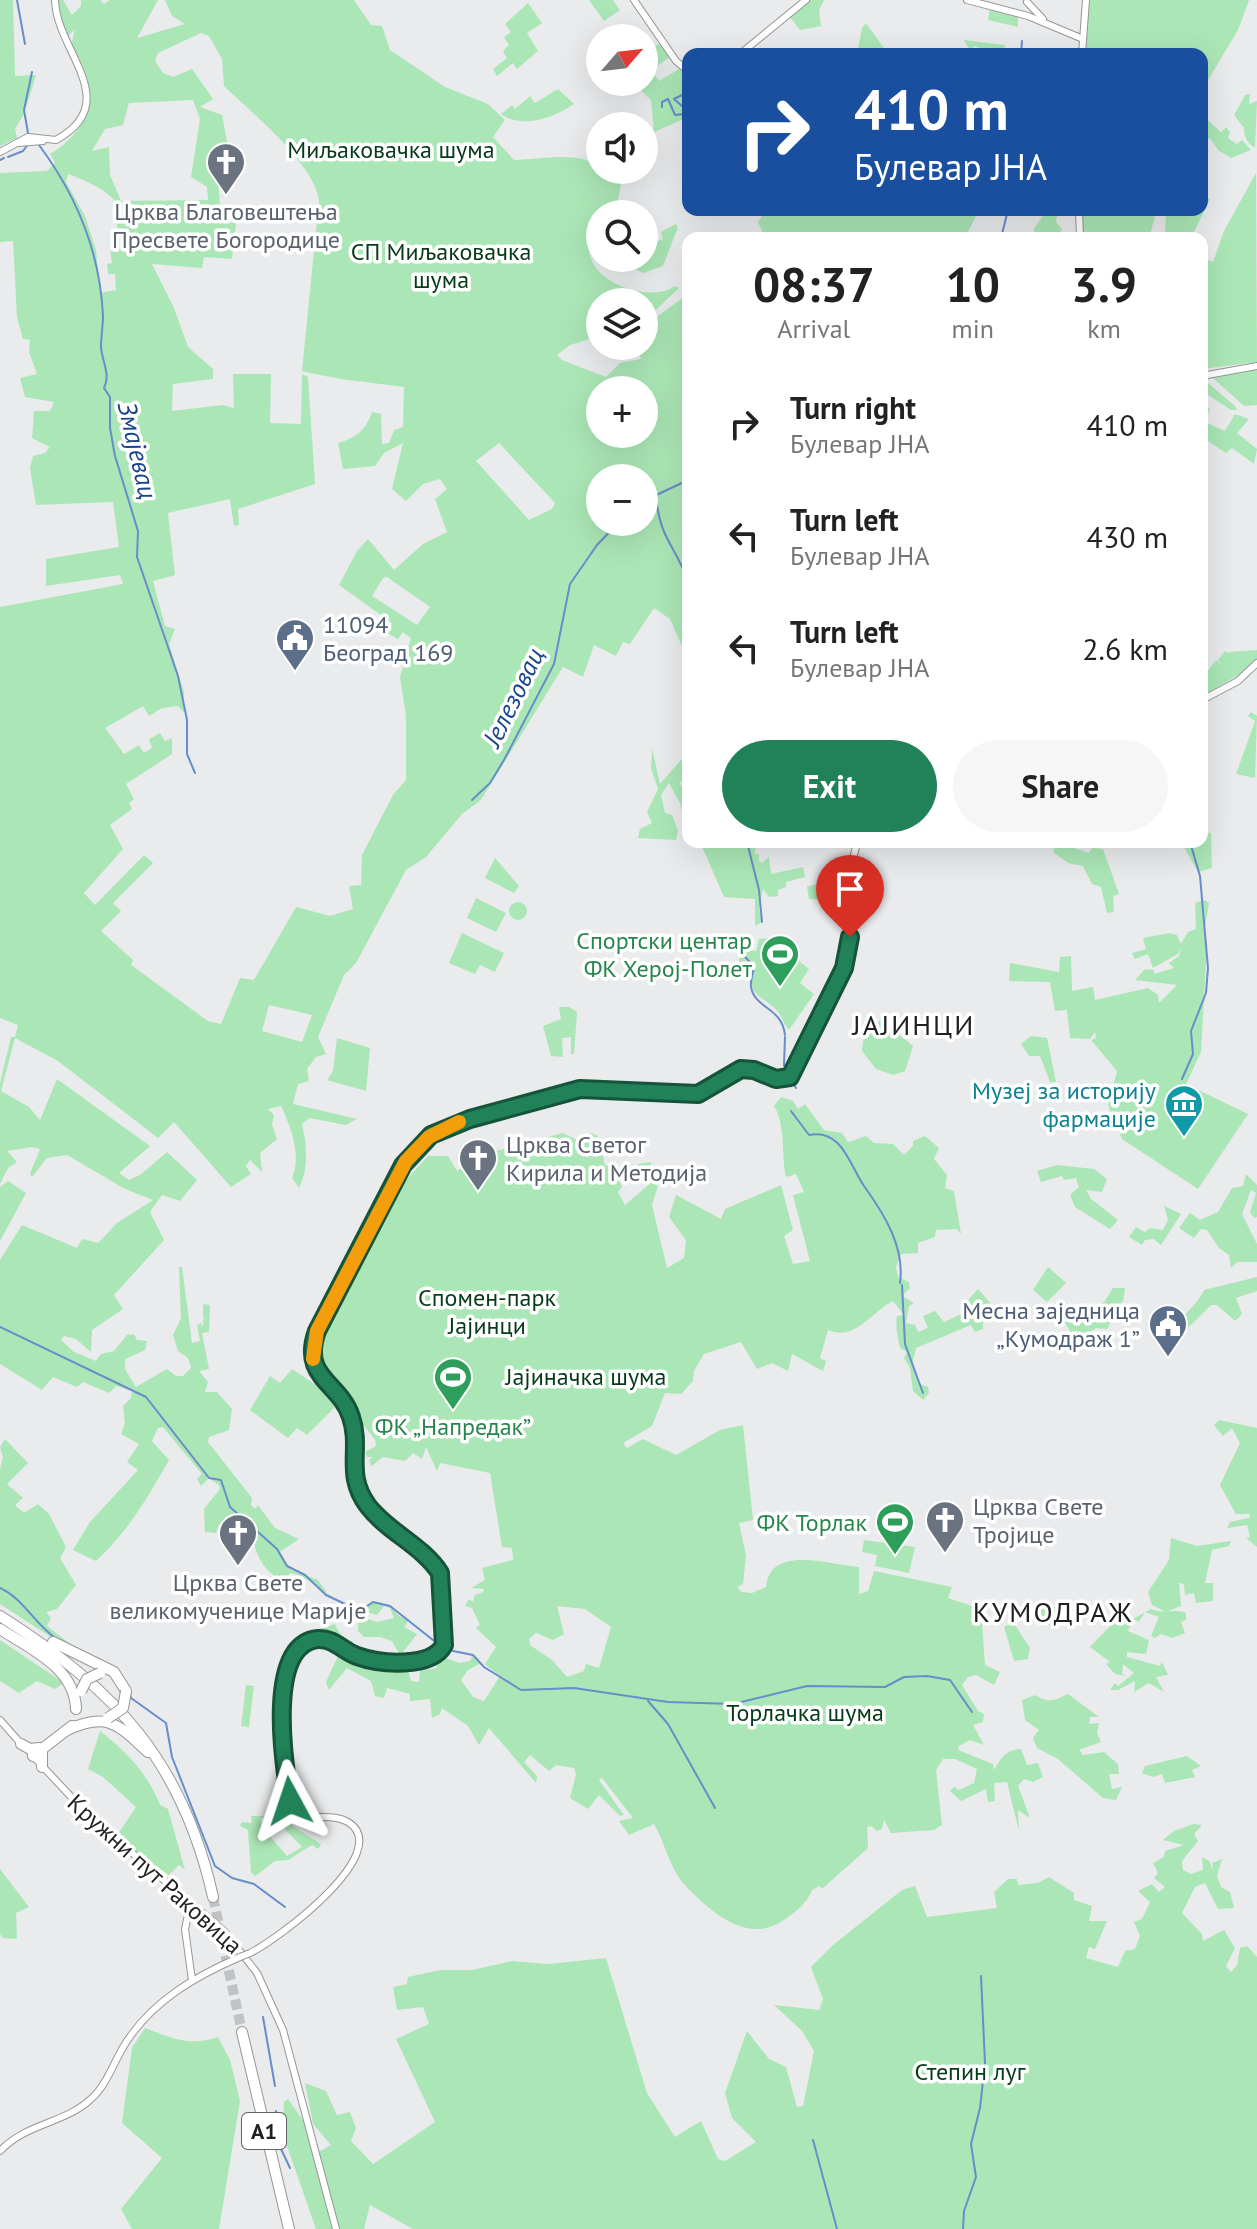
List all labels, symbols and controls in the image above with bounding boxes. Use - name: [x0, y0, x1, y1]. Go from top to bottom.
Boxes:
- north arrow: [586, 24, 658, 96]
- map controls: [586, 24, 658, 536]
- text: 410 m: [854, 73, 1009, 145]
- icon: right: [722, 80, 826, 184]
- button: sound: [586, 112, 658, 184]
- park label: Миљаковачка шума: [287, 134, 495, 165]
- church icon: Црква Благовештења Пресвете Богородице: [205, 141, 247, 196]
- text: Булевар ЈНА: [854, 143, 1047, 190]
- place label: Црква Благовештења Пресвете Богородице: [112, 196, 340, 255]
- button: search: [586, 200, 658, 272]
- park label: СП Миљаковачка шума: [351, 236, 531, 295]
- text: 08:37: [753, 253, 875, 315]
- text: 10: [946, 253, 1000, 315]
- text: 3.9: [1071, 253, 1137, 315]
- button: layers: [586, 288, 658, 360]
- text: Arrival: [777, 312, 850, 345]
- text: min: [952, 312, 994, 345]
- text: km: [1087, 312, 1121, 345]
- button: +: [586, 376, 658, 448]
- text: Turn right: [790, 388, 916, 427]
- water label: Змајевац: [111, 398, 165, 502]
- icon: right: [722, 402, 766, 446]
- text: 410 m: [1087, 405, 1168, 444]
- text: Булевар ЈНА: [790, 427, 929, 460]
- button: −: [586, 464, 658, 536]
- text: Turn left: [790, 500, 898, 539]
- icon: left: [722, 514, 766, 558]
- text: 430 m: [1087, 517, 1168, 556]
- text: Булевар ЈНА: [790, 539, 929, 572]
- place label: 11094 Београд 169: [323, 609, 453, 668]
- text: Turn left: [790, 612, 898, 651]
- public building icon: 11094 Београд 169: [274, 617, 316, 672]
- icon: left: [722, 626, 766, 670]
- text: 2.6 km: [1082, 629, 1168, 668]
- water label: Јелезовац: [474, 642, 551, 754]
- text: Булевар ЈНА: [790, 651, 929, 684]
- button: Exit: [722, 740, 937, 832]
- button: Share: [953, 740, 1168, 832]
- pin: [816, 855, 884, 937]
- icon: arrive: [828, 867, 872, 911]
- place label: Спортски центар ФК Херој-Полет: [576, 925, 752, 984]
- sports icon: Спортски центар ФК Херој-Полет: [759, 933, 801, 988]
- district label: ЈАЈИНЦИ: [852, 1006, 975, 1043]
- place label: Музеј за историју фармације: [972, 1075, 1156, 1134]
- museum icon: Музеј за историју фармације: [1163, 1083, 1205, 1138]
- place label: Црква Светог Кирила и Методија: [506, 1129, 707, 1188]
- church icon: Црква Светог Кирила и Методија: [457, 1137, 499, 1192]
- park label: Спомен-парк Јајинци: [418, 1282, 556, 1341]
- place label: Месна заједница „Кумодраж 1”: [962, 1295, 1140, 1354]
- public building icon: Месна заједница „Кумодраж 1”: [1147, 1303, 1189, 1358]
- sports icon: ФК „Напредак”: [432, 1356, 474, 1411]
- park label: Јајиначка шума: [504, 1361, 667, 1392]
- place label: ФК „Напредак”: [375, 1411, 531, 1442]
- place label: Црква Свете Тројице: [973, 1491, 1103, 1550]
- church icon: Црква Свете Тројице: [924, 1499, 966, 1554]
- sports icon: ФК Торлак: [874, 1501, 916, 1556]
- place label: ФК Торлак: [757, 1507, 868, 1538]
- church icon: Црква Свете великомученице Марије: [217, 1512, 259, 1567]
- place label: Црква Свете великомученице Марије: [110, 1567, 366, 1626]
- district label: КУМОДРАЖ: [973, 1593, 1133, 1630]
- park label: Торлачка шума: [726, 1697, 884, 1728]
- position arrow: [248, 1759, 332, 1843]
- street label: Кружни пут Раковица: [61, 1787, 249, 1961]
- park label: Степин луг: [915, 2056, 1026, 2087]
- road number: A1: [242, 2113, 286, 2149]

